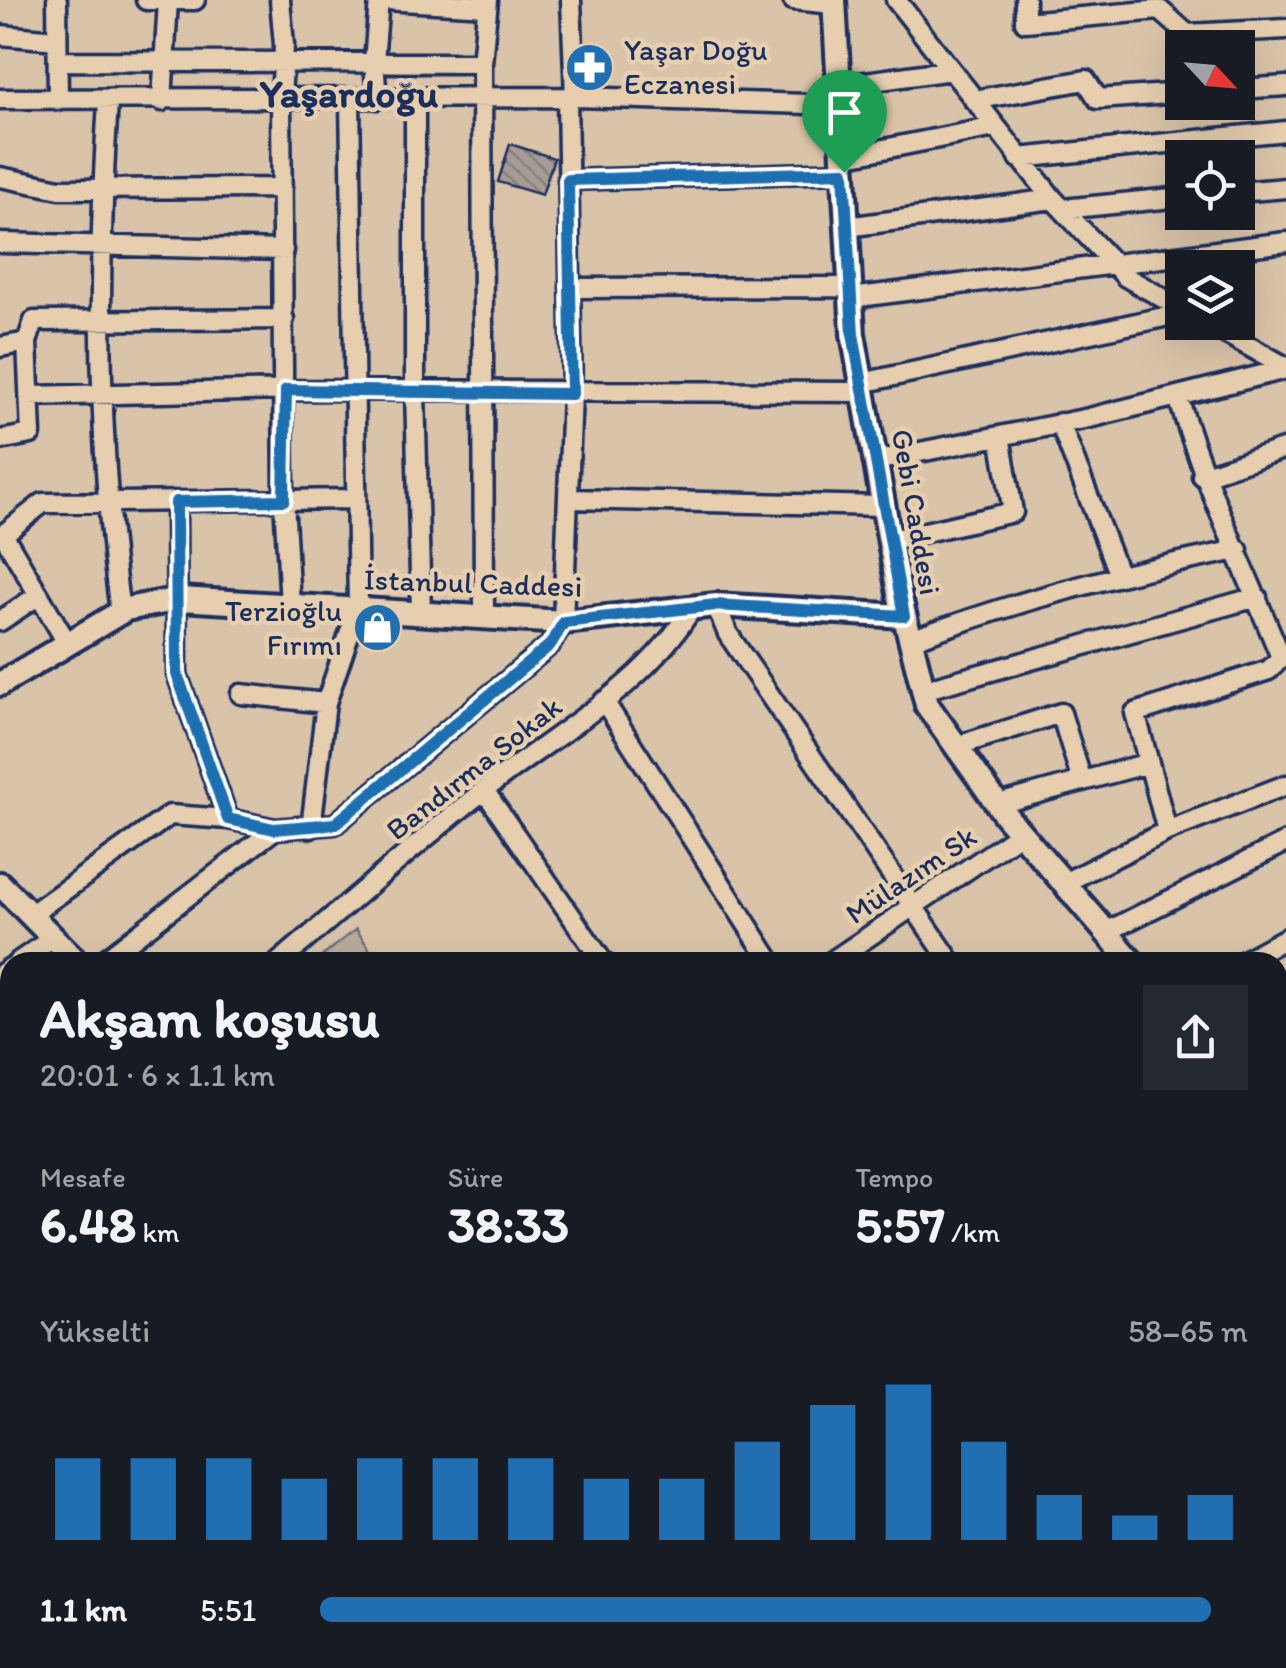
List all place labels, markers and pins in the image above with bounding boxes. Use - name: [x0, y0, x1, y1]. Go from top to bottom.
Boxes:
- place label: Yaşar Doğu Eczanesi: [624, 31, 768, 102]
- pharmacy icon: Yaşar Doğu Eczanesi: [563, 41, 615, 93]
- pin: [802, 70, 887, 173]
- place label: Terzioğlu Fırımı: [225, 592, 342, 663]
- shop icon: Terzioğlu Fırımı: [351, 602, 403, 654]

